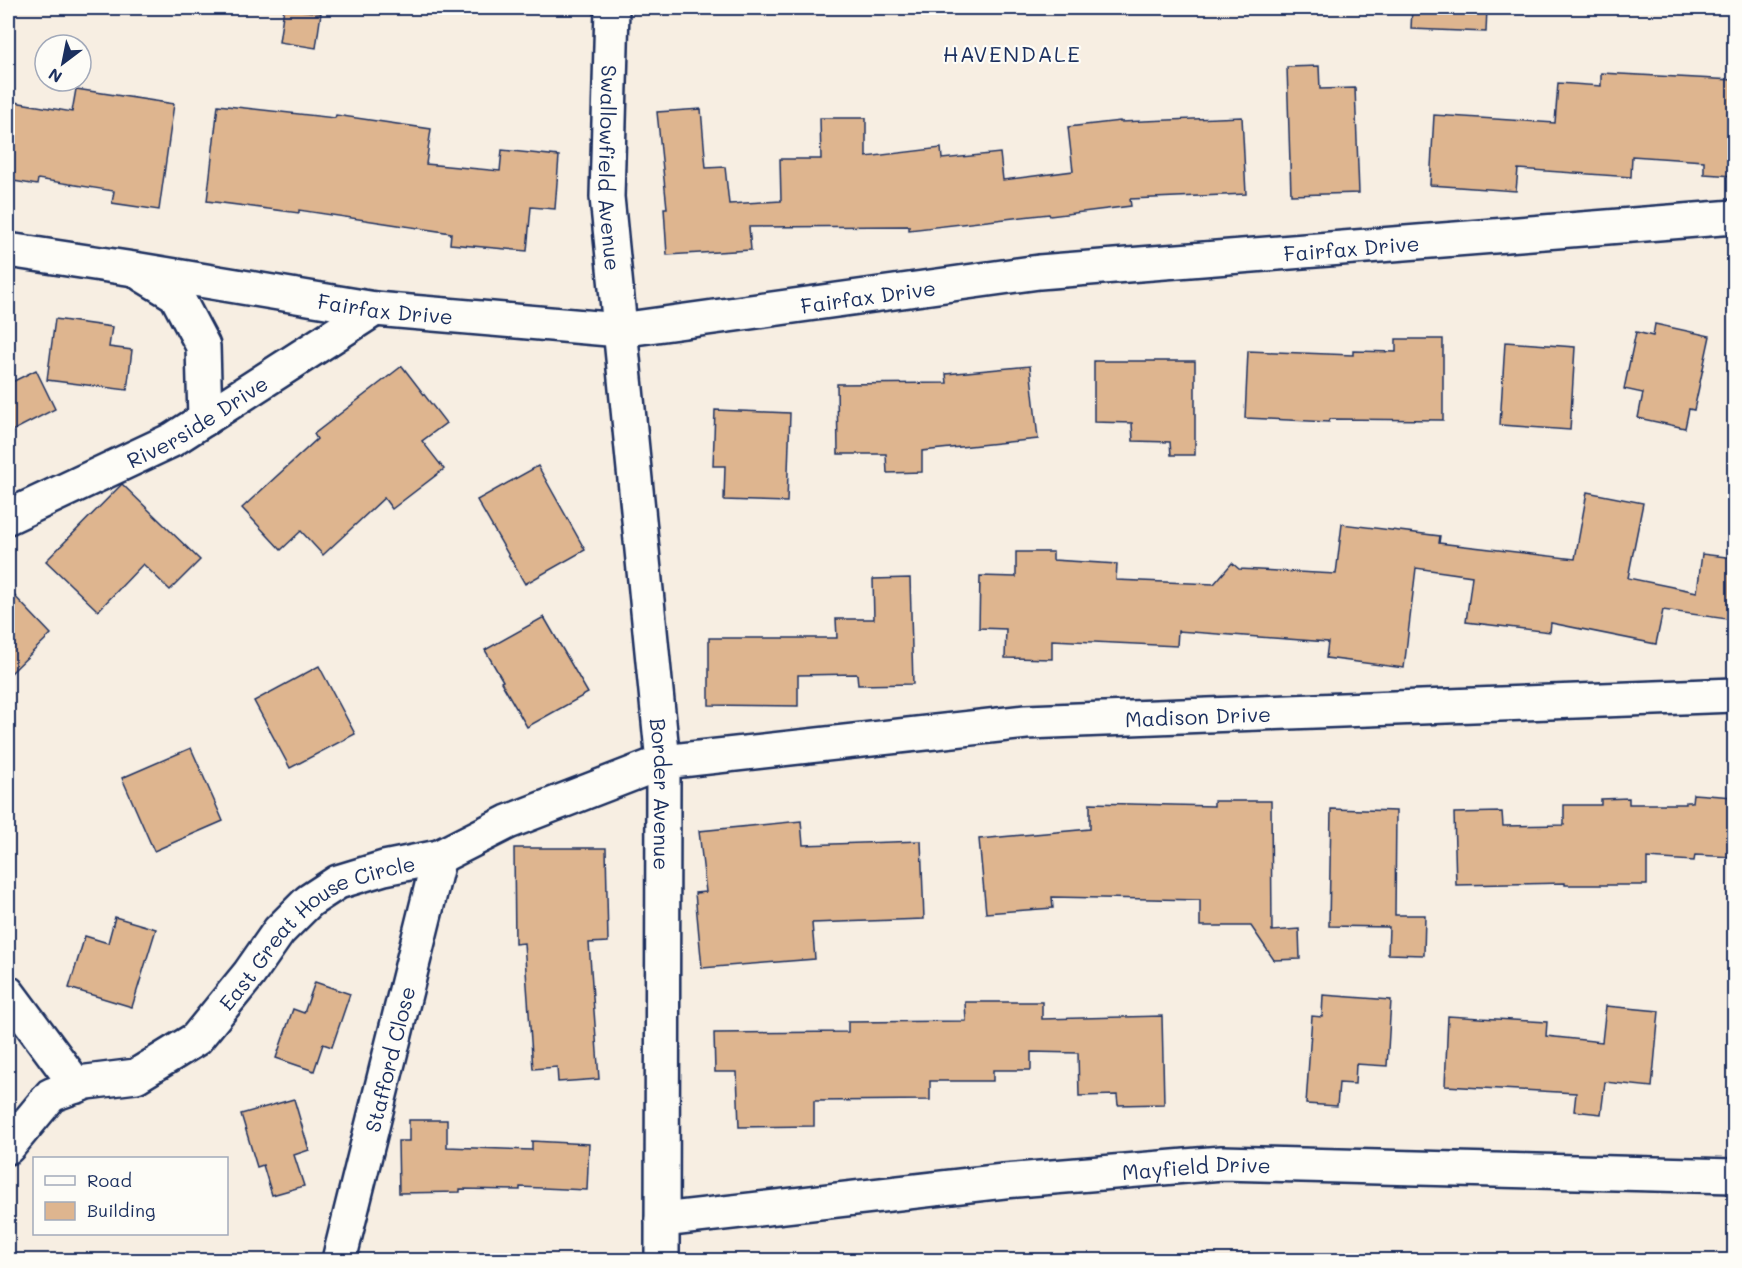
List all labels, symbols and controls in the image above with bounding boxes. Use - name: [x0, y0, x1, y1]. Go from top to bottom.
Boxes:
- north arrow: [33, 33, 93, 93]
- district label: HAVENDALE: [943, 39, 1081, 68]
- text: N: [44, 64, 66, 88]
- street label: Swallowfield Avenue: [593, 65, 628, 272]
- street label: Fairfax Drive: [1283, 228, 1420, 266]
- street label: Fairfax Drive: [799, 273, 937, 318]
- street label: Fairfax Drive: [316, 286, 454, 329]
- street label: Riverside Drive: [122, 369, 272, 473]
- street label: Madison Drive: [1124, 699, 1271, 732]
- street label: Border Avenue: [645, 717, 677, 870]
- street label: East Great House Circle: [212, 849, 417, 1015]
- street label: Stafford Close: [358, 983, 420, 1135]
- street label: Mayfield Drive: [1121, 1149, 1271, 1185]
- legend: [33, 1157, 228, 1235]
- text: Road: [87, 1168, 132, 1192]
- text: Building: [87, 1198, 155, 1222]

